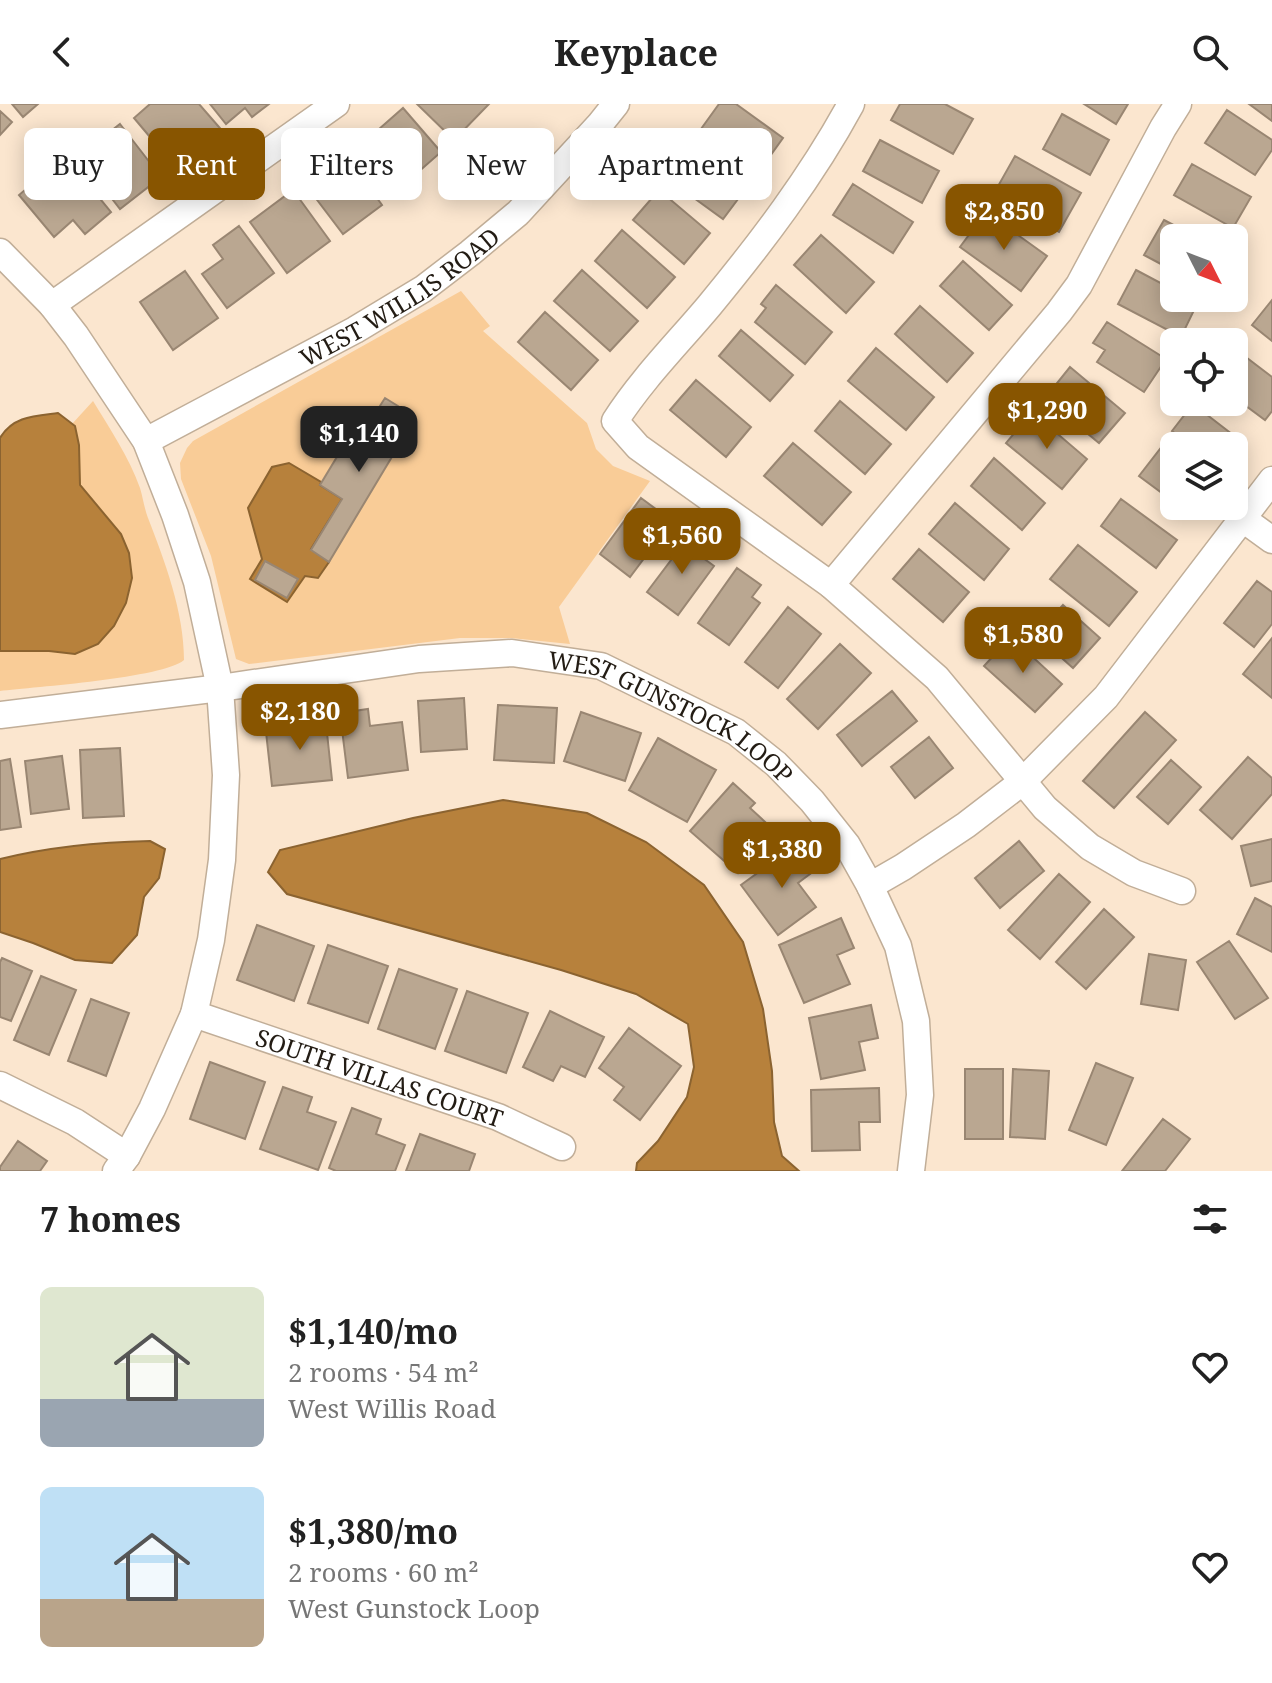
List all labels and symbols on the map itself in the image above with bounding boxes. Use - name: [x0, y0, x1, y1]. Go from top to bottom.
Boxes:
- pin: $2,850: [939, 184, 1069, 252]
- street label: WEST WILLIS ROAD: [293, 219, 506, 373]
- north arrow: [1160, 224, 1248, 312]
- pin: $1,290: [982, 383, 1112, 451]
- pin: $1,140: [294, 406, 424, 474]
- pin: $1,560: [617, 508, 747, 576]
- pin: $1,580: [958, 607, 1088, 675]
- street label: WEST GUNSTOCK LOOP: [546, 642, 801, 790]
- pin: $2,180: [235, 684, 365, 752]
- pin: $1,380: [717, 822, 847, 890]
- street label: SOUTH VILLAS COURT: [252, 1020, 508, 1134]

